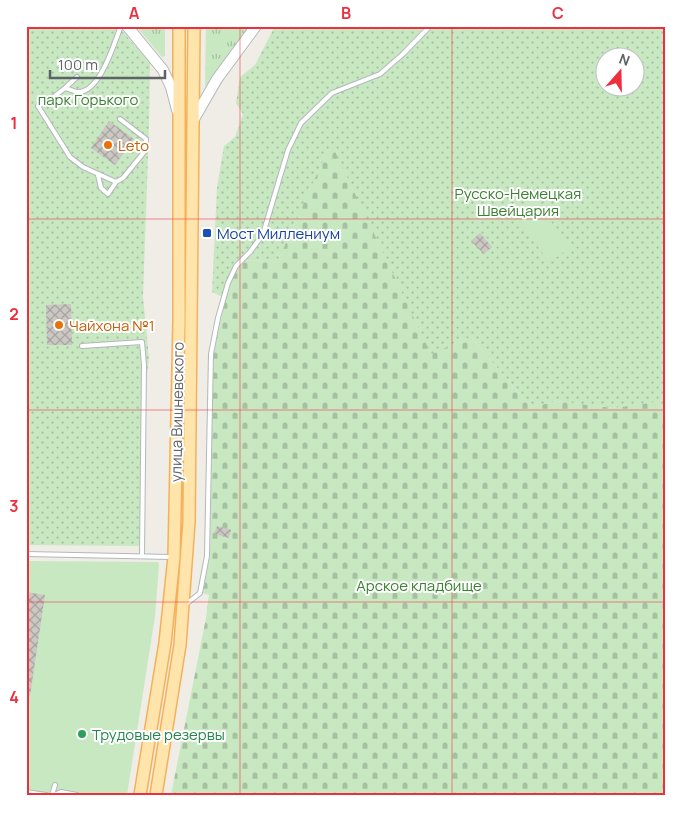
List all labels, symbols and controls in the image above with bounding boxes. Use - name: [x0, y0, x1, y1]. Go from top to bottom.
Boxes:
- text: A: [129, 2, 140, 24]
- text: B: [341, 2, 351, 24]
- text: C: [552, 2, 564, 24]
- scale bar: [50, 48, 165, 80]
- north arrow: [594, 48, 644, 98]
- text: N: [617, 49, 633, 70]
- text: 100 m: [58, 54, 98, 75]
- park label: парк Горького: [38, 89, 138, 110]
- text: 1: [10, 112, 18, 134]
- place label: Leto: [118, 135, 149, 156]
- marker: Leto: [102, 139, 114, 151]
- park label: Русско-Немецкая Швейцария: [455, 183, 581, 221]
- place label: Мост Миллениум: [217, 223, 340, 244]
- marker: Мост Миллениум: [201, 227, 213, 239]
- text: 2: [9, 303, 19, 325]
- place label: Чайхона №1: [69, 315, 155, 336]
- marker: Чайхона №1: [53, 319, 65, 331]
- street label: улица Вишневского: [165, 342, 189, 482]
- text: 3: [9, 495, 19, 517]
- park label: Арское кладбище: [356, 575, 482, 596]
- text: 4: [9, 686, 19, 708]
- place label: Трудовые резервы: [92, 724, 225, 745]
- marker: Трудовые резервы: [76, 728, 88, 740]

